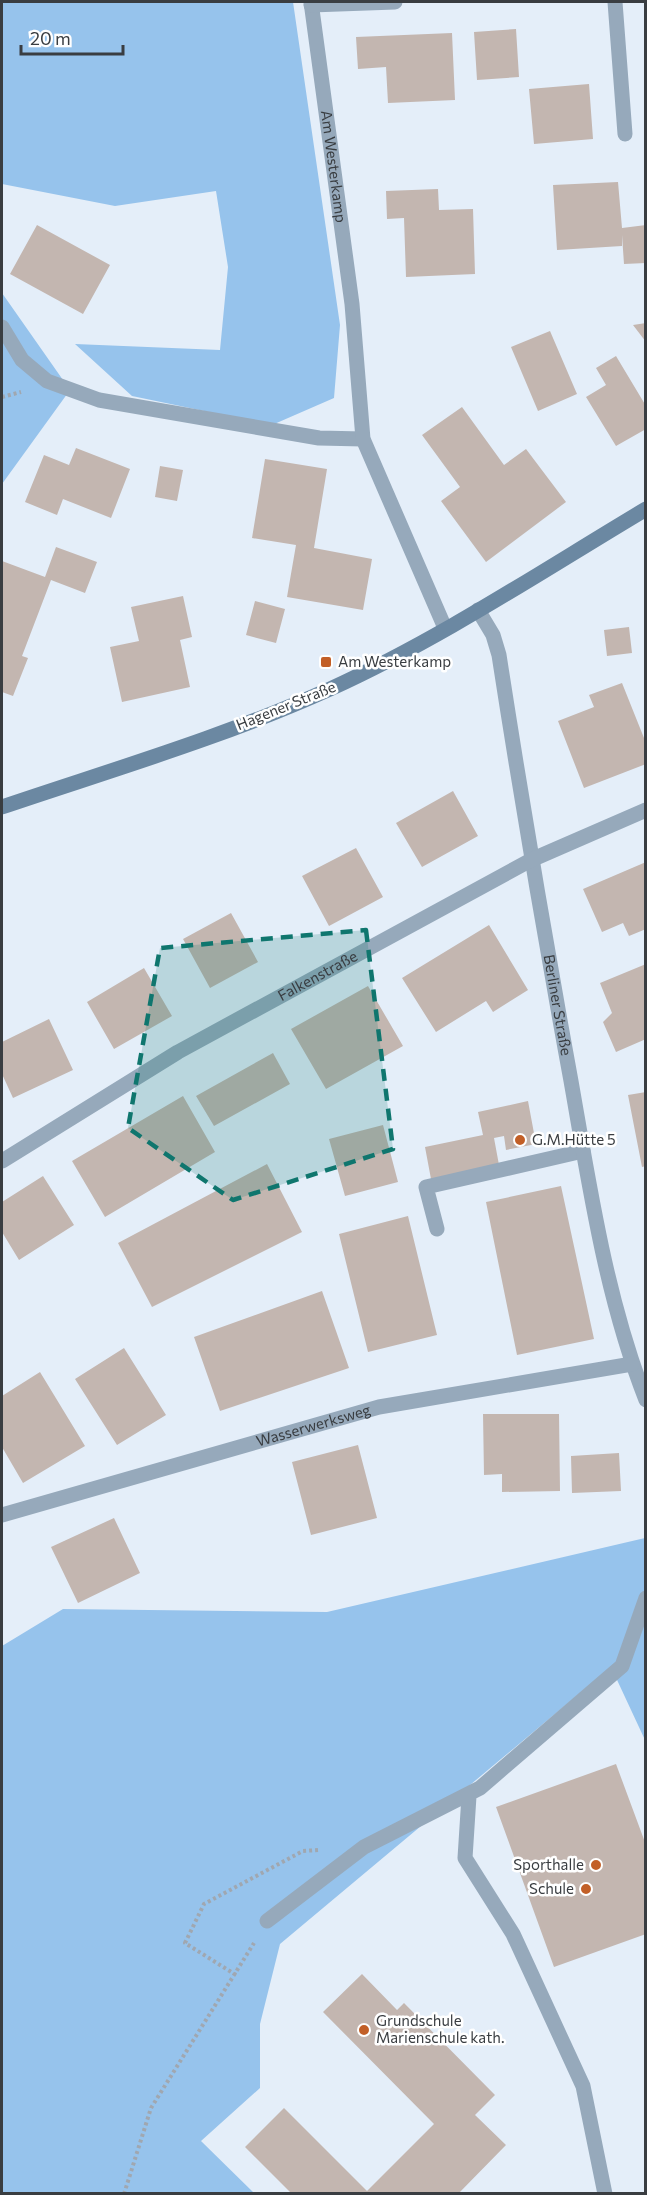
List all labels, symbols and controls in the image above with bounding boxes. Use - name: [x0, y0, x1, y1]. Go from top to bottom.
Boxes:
- scale bar: [21, 18, 123, 56]
- text: 20 m: [30, 27, 71, 49]
- street label: Am Westerkamp: [318, 109, 351, 224]
- place label: Am Westerkamp: [338, 652, 451, 670]
- marker: Am Westerkamp: [319, 655, 333, 669]
- street label: Hagener Straße: [233, 677, 338, 733]
- street label: Falkenstraße: [274, 946, 360, 1004]
- street label: Berliner Straße: [541, 953, 576, 1057]
- place label: G.M.Hütte 5: [532, 1130, 616, 1148]
- marker: G.M.Hütte 5: [513, 1133, 527, 1147]
- street label: Wasserwerksweg: [254, 1400, 373, 1450]
- place label: Sporthalle: [513, 1855, 584, 1873]
- marker: Sporthalle: [589, 1858, 603, 1872]
- place label: Schule: [529, 1879, 574, 1897]
- marker: Schule: [579, 1882, 593, 1896]
- place label: Grundschule Marienschule kath.: [376, 2011, 504, 2046]
- marker: Grundschule Marienschule kath.: [357, 2023, 371, 2037]

